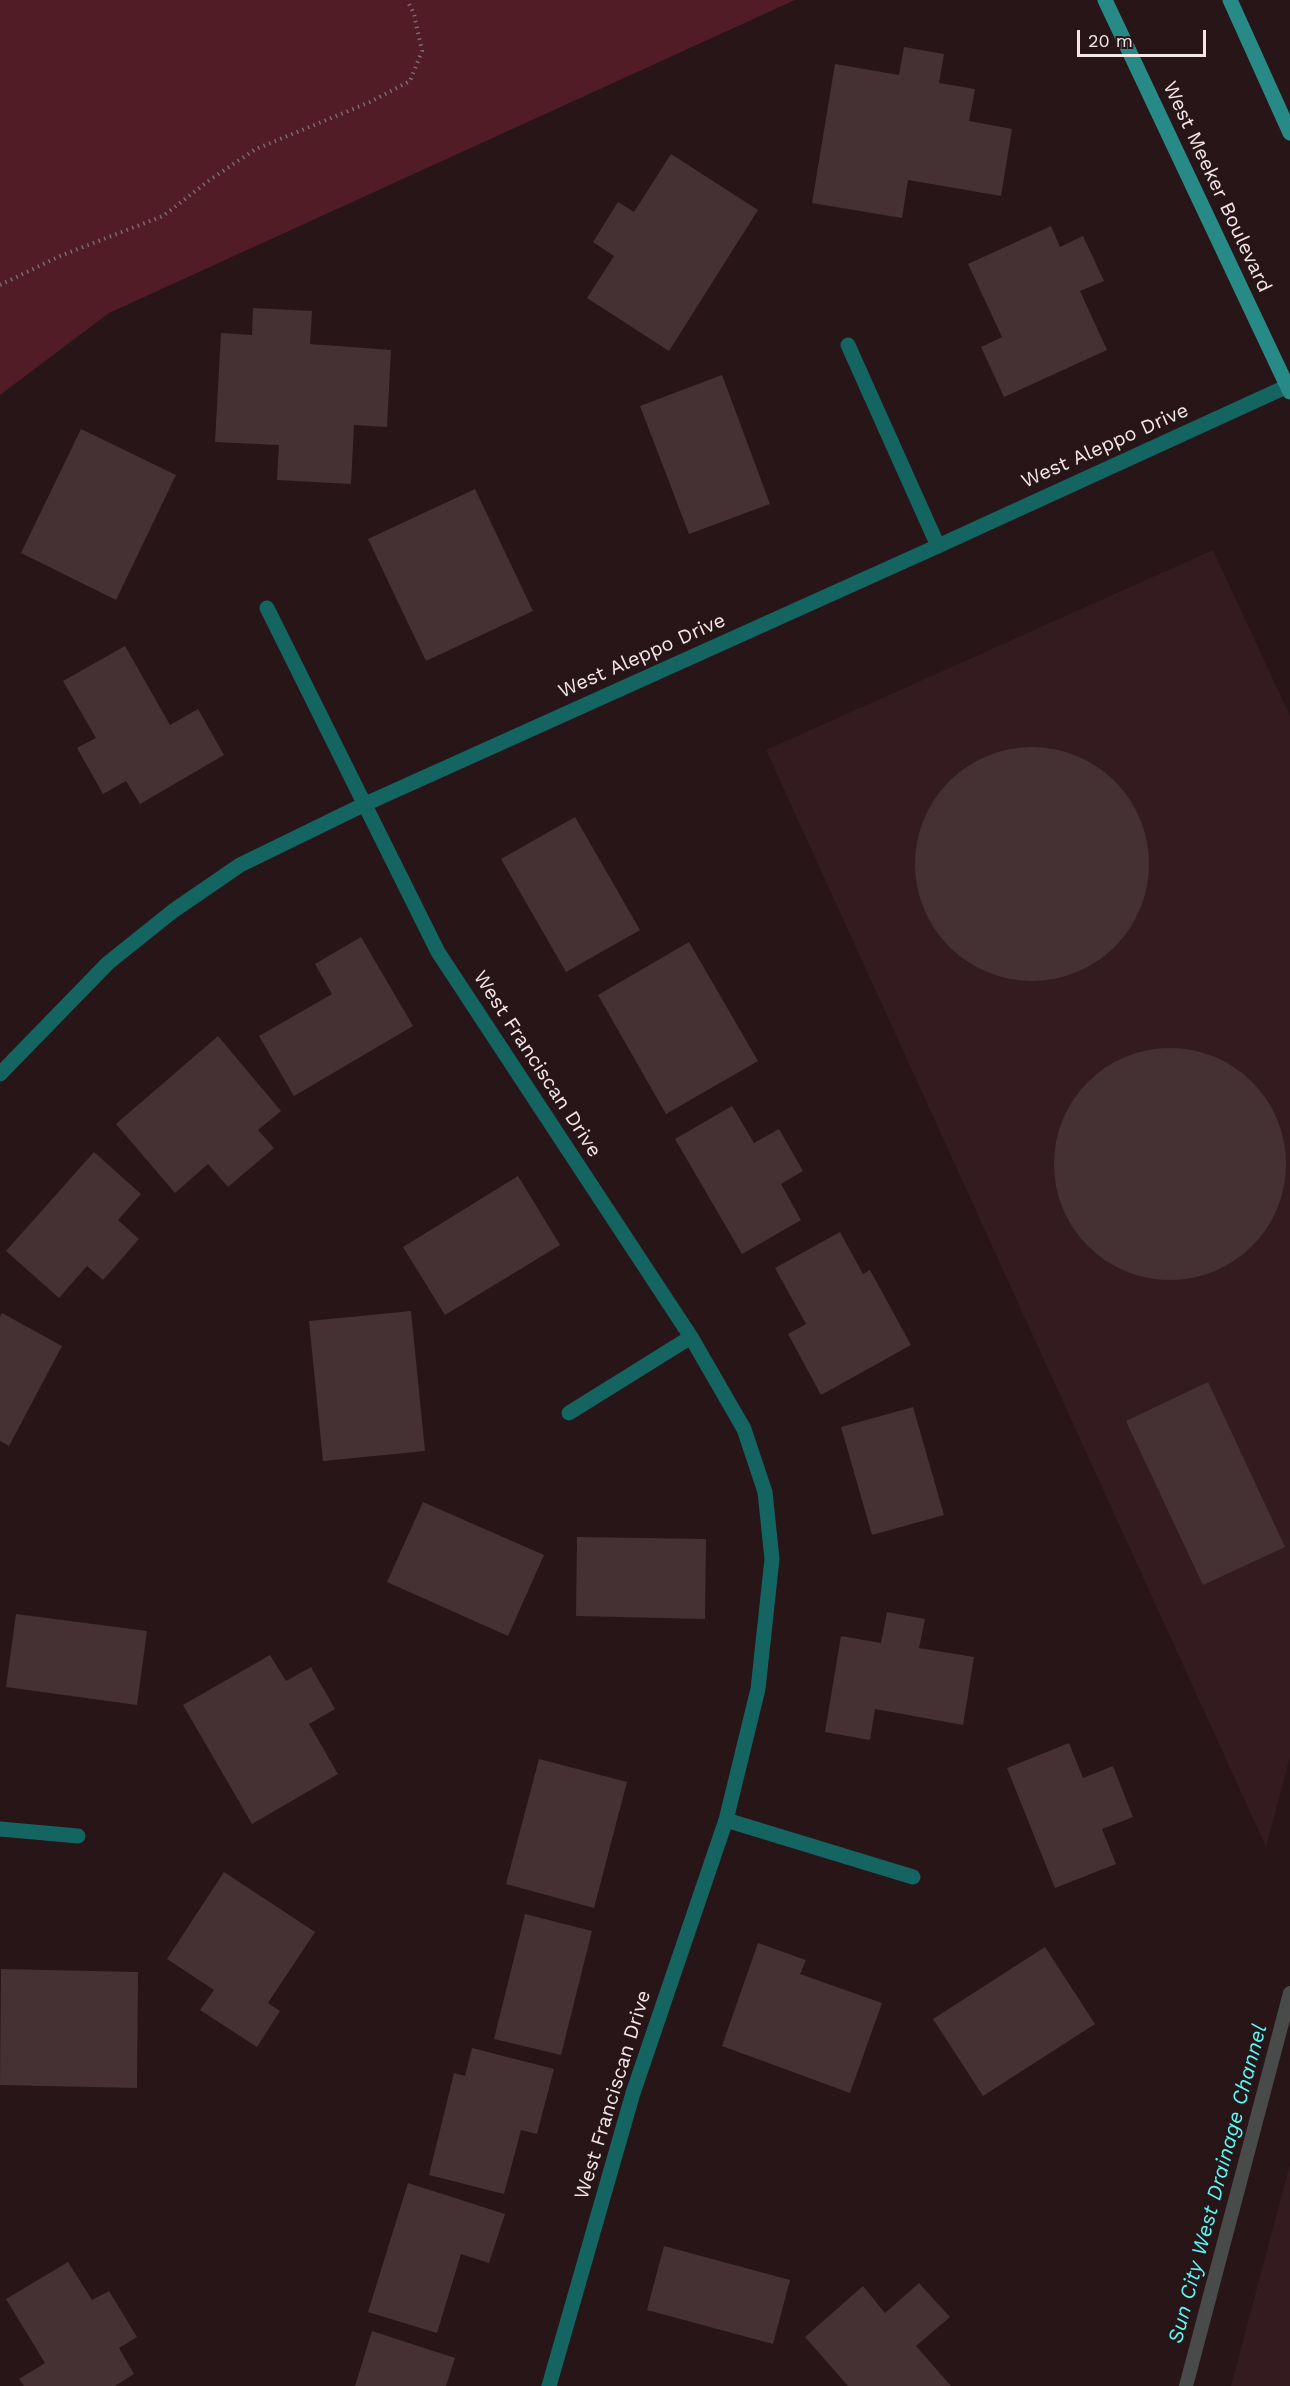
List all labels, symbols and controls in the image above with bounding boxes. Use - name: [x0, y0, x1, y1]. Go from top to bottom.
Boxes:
- scale bar: [1080, 18, 1209, 56]
- text: 20 m: [1088, 30, 1133, 51]
- street label: West Meeker Boulevard: [1158, 78, 1276, 296]
- street label: West Aleppo Drive: [1018, 398, 1192, 494]
- street label: West Aleppo Drive: [555, 608, 729, 704]
- street label: West Franciscan Drive: [468, 966, 606, 1162]
- street label: West Franciscan Drive: [570, 1988, 656, 2202]
- water label: Sun City West Drainage Channel: [1163, 2021, 1273, 2347]

